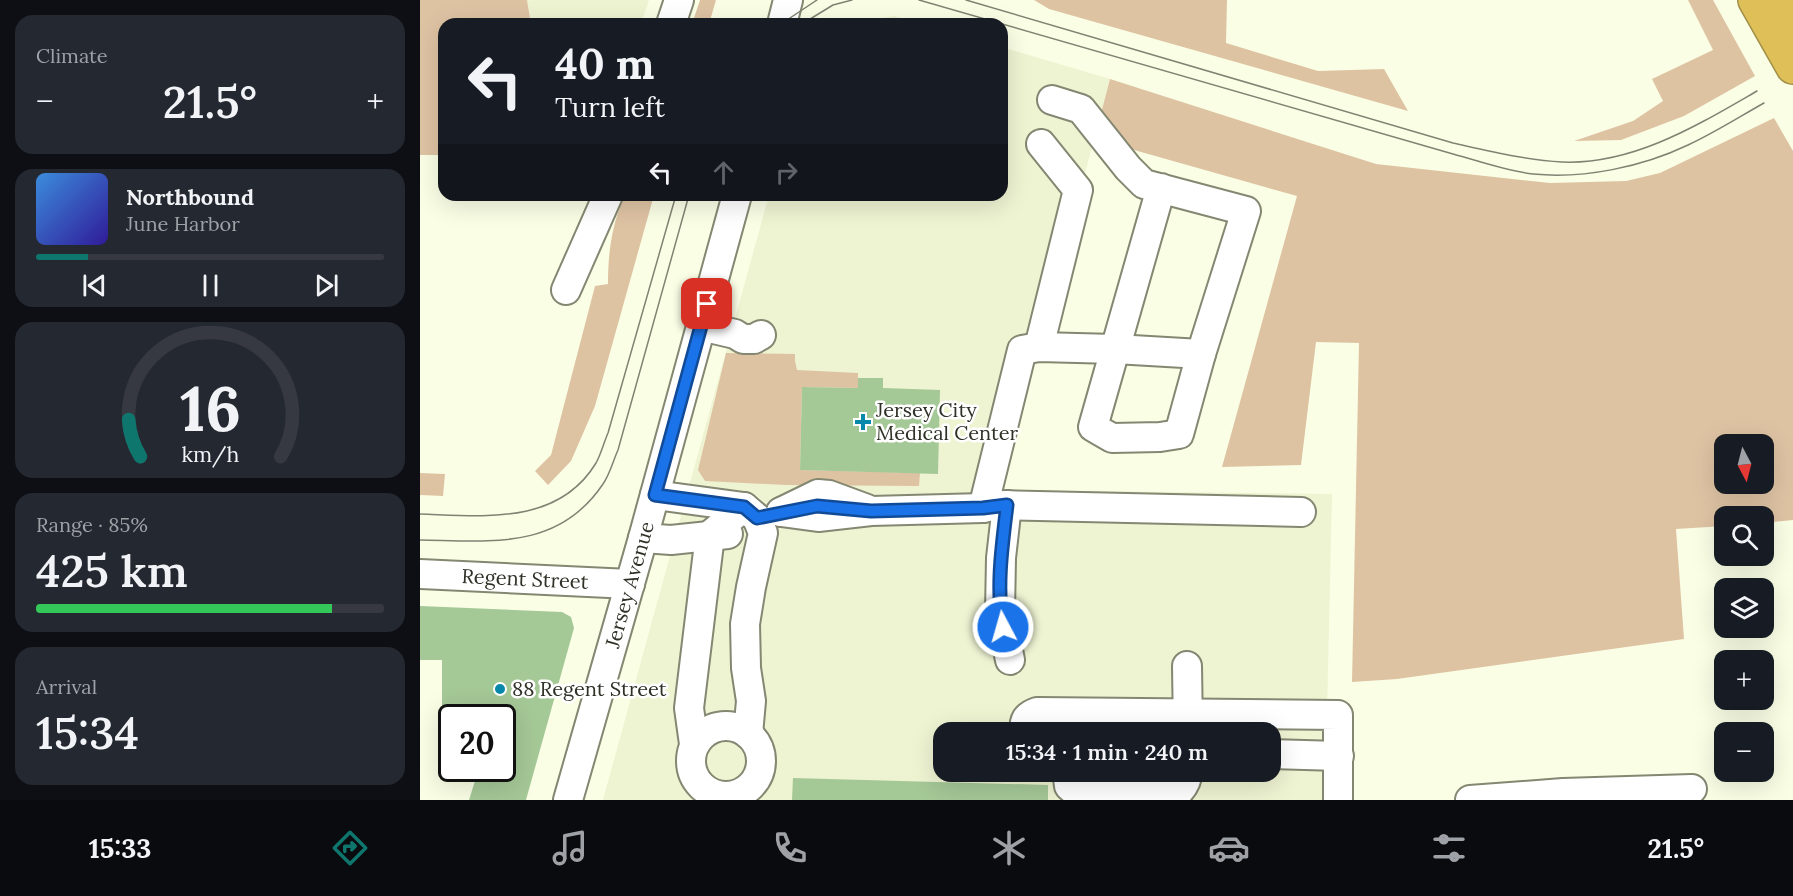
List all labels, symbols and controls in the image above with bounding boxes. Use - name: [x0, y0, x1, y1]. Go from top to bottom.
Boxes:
- text: 40 m: [555, 37, 654, 91]
- icon: left: [456, 42, 534, 120]
- text: Climate: [36, 43, 108, 68]
- text: 21.5°: [163, 73, 257, 130]
- text: −: [36, 80, 54, 122]
- text: +: [367, 80, 384, 122]
- text: Turn left: [555, 90, 665, 124]
- icon: left: [644, 156, 677, 189]
- icon: ahead: [707, 156, 740, 189]
- icon: right: [770, 156, 803, 189]
- text: Northbound: [126, 183, 254, 211]
- text: June Harbor: [126, 211, 240, 236]
- icon: previous: [78, 269, 111, 302]
- icon: pause: [194, 269, 227, 302]
- icon: next: [310, 269, 343, 302]
- pin: [681, 278, 732, 329]
- icon: arrive: [690, 287, 723, 320]
- text: 16: [179, 368, 241, 448]
- place label: Jersey City Medical Center: [875, 397, 1019, 445]
- marker: Jersey City Medical Center: [854, 413, 872, 431]
- north arrow: [1714, 434, 1774, 494]
- map controls: [1714, 434, 1774, 782]
- text: km/h: [181, 440, 239, 468]
- button: search: [1714, 506, 1774, 566]
- text: Range · 85%: [36, 512, 148, 537]
- street label: Jersey Avenue: [599, 518, 659, 652]
- text: 425 km: [36, 542, 188, 599]
- street label: Regent Street: [461, 563, 589, 594]
- button: layers: [1714, 578, 1774, 638]
- position arrow: [971, 595, 1035, 659]
- button: +: [1714, 650, 1774, 710]
- text: Arrival: [36, 674, 97, 699]
- place label: 88 Regent Street: [512, 676, 667, 701]
- marker: 88 Regent Street: [493, 682, 507, 696]
- text: 15:34: [36, 704, 139, 761]
- speed limit sign: 20: [438, 704, 516, 782]
- button: −: [1714, 722, 1774, 782]
- text: 15:34 · 1 min · 240 m: [1006, 738, 1208, 766]
- icon: directions: [329, 827, 371, 869]
- icon: music: [549, 827, 591, 869]
- icon: phone: [769, 827, 811, 869]
- icon: climate: [988, 827, 1030, 869]
- icon: car: [1208, 827, 1250, 869]
- icon: filters: [1428, 827, 1470, 869]
- text: 15:33: [89, 831, 151, 865]
- text: 21.5°: [1648, 831, 1704, 865]

